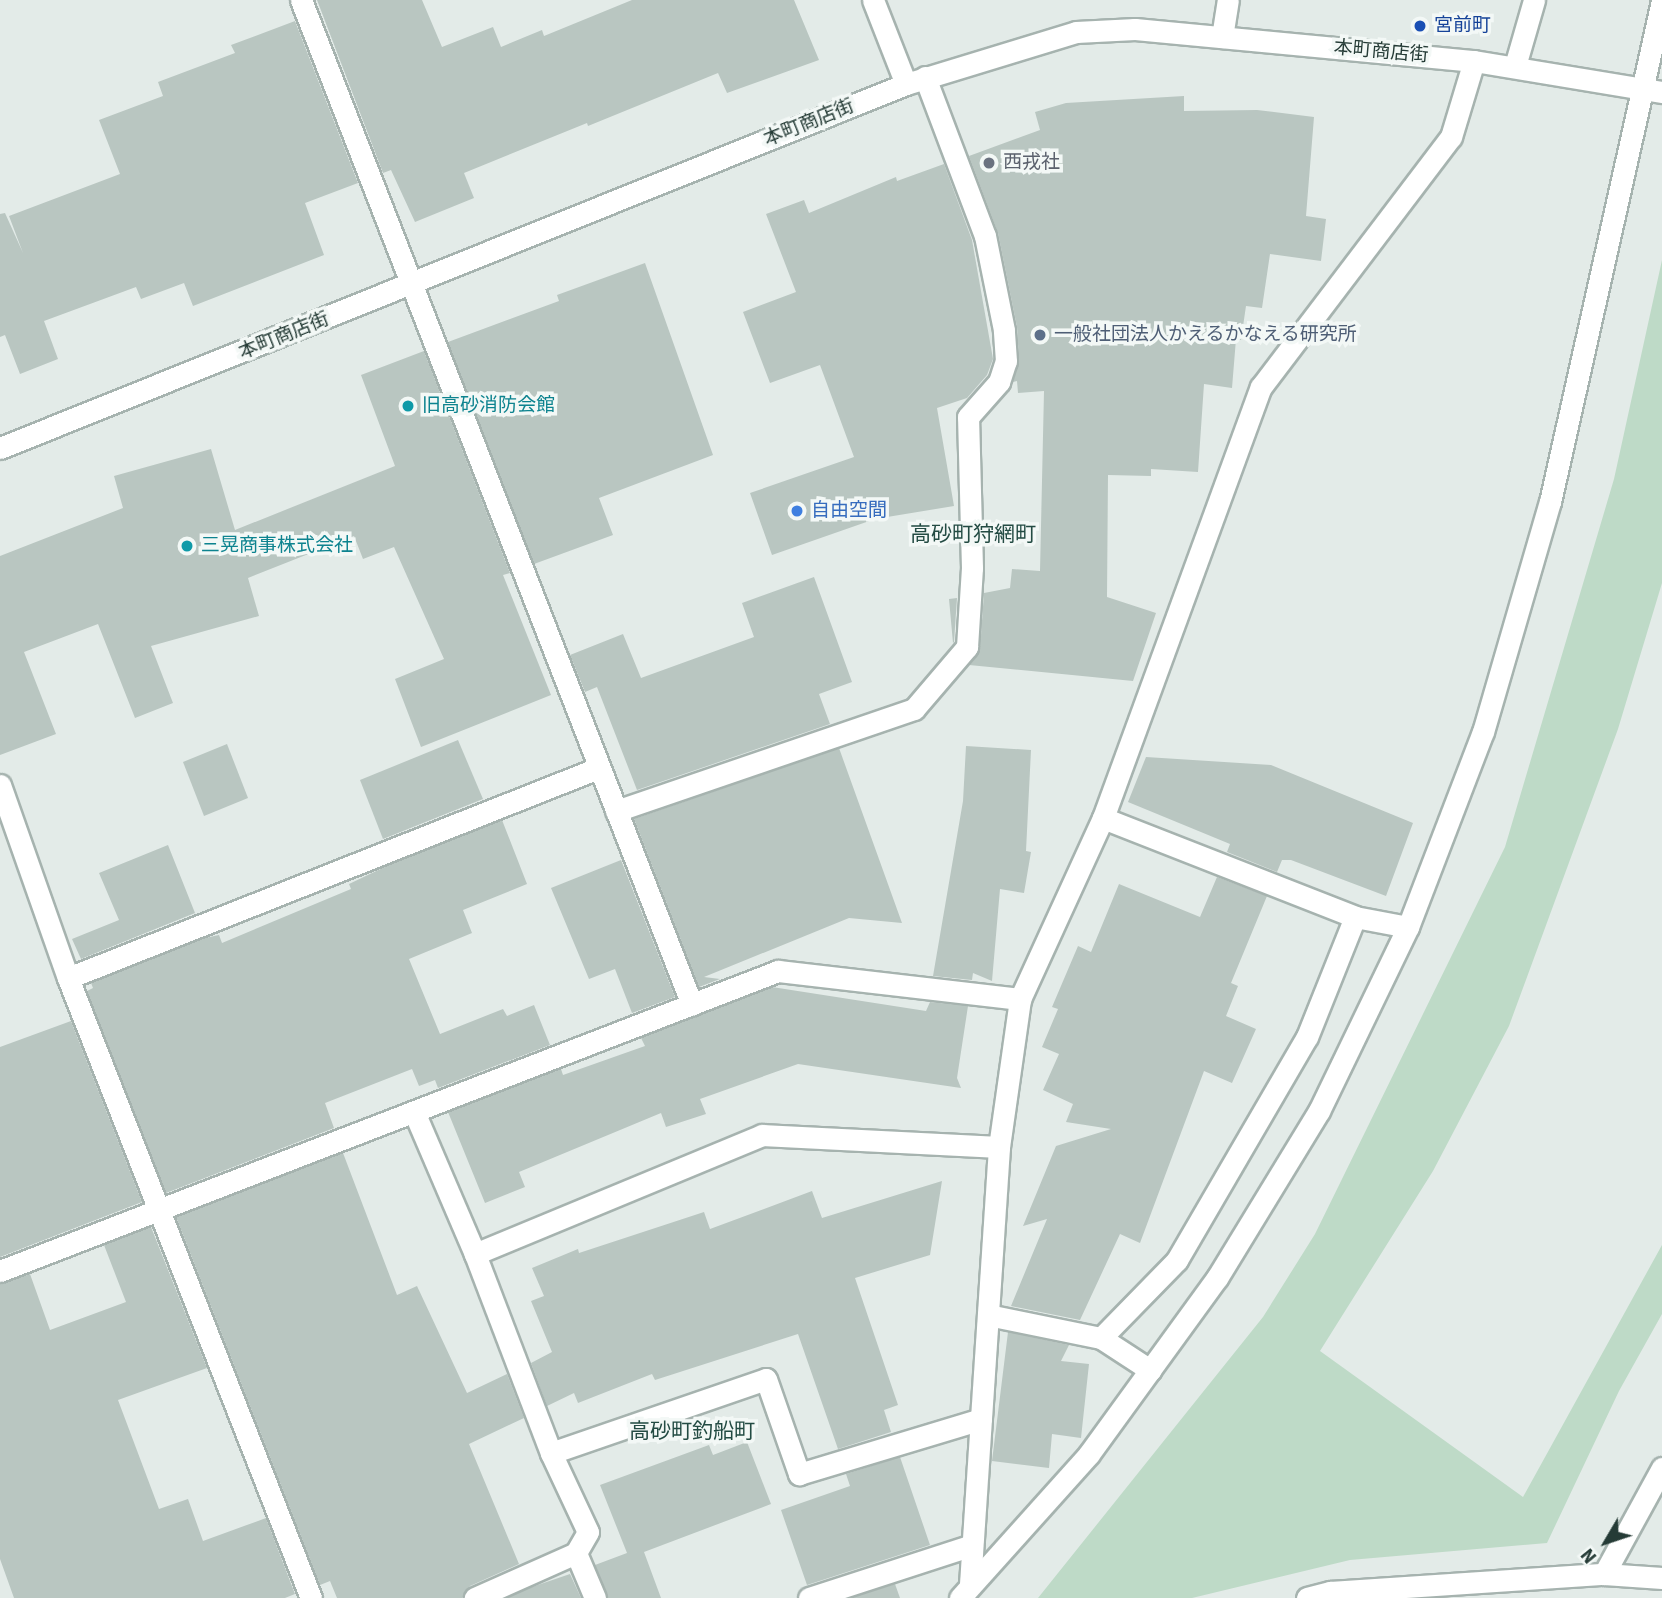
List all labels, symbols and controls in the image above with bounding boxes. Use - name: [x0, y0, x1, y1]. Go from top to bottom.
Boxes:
- place label: 宮前町: [1434, 15, 1491, 37]
- marker: 宮前町: [1412, 18, 1428, 34]
- street label: 本町商店街: [1333, 37, 1429, 67]
- street label: 本町商店街: [761, 95, 857, 151]
- place label: 西戎社: [1003, 152, 1060, 174]
- marker: 西戎社: [981, 155, 997, 171]
- street label: 本町商店街: [236, 308, 332, 364]
- place label: 一般社団法人かえるかなえる研究所: [1054, 324, 1358, 346]
- marker: 一般社団法人かえるかなえる研究所: [1032, 327, 1048, 343]
- place label: 旧高砂消防会館: [422, 395, 555, 417]
- marker: 旧高砂消防会館: [400, 398, 416, 414]
- place label: 自由空間: [811, 500, 887, 522]
- marker: 自由空間: [789, 503, 805, 519]
- district label: 高砂町狩網町: [910, 521, 1036, 547]
- place label: 三晃商事株式会社: [201, 535, 353, 557]
- marker: 三晃商事株式会社: [179, 538, 195, 554]
- district label: 高砂町釣船町: [629, 1418, 755, 1444]
- north arrow: [1571, 1507, 1641, 1577]
- text: N: [1575, 1542, 1604, 1569]

